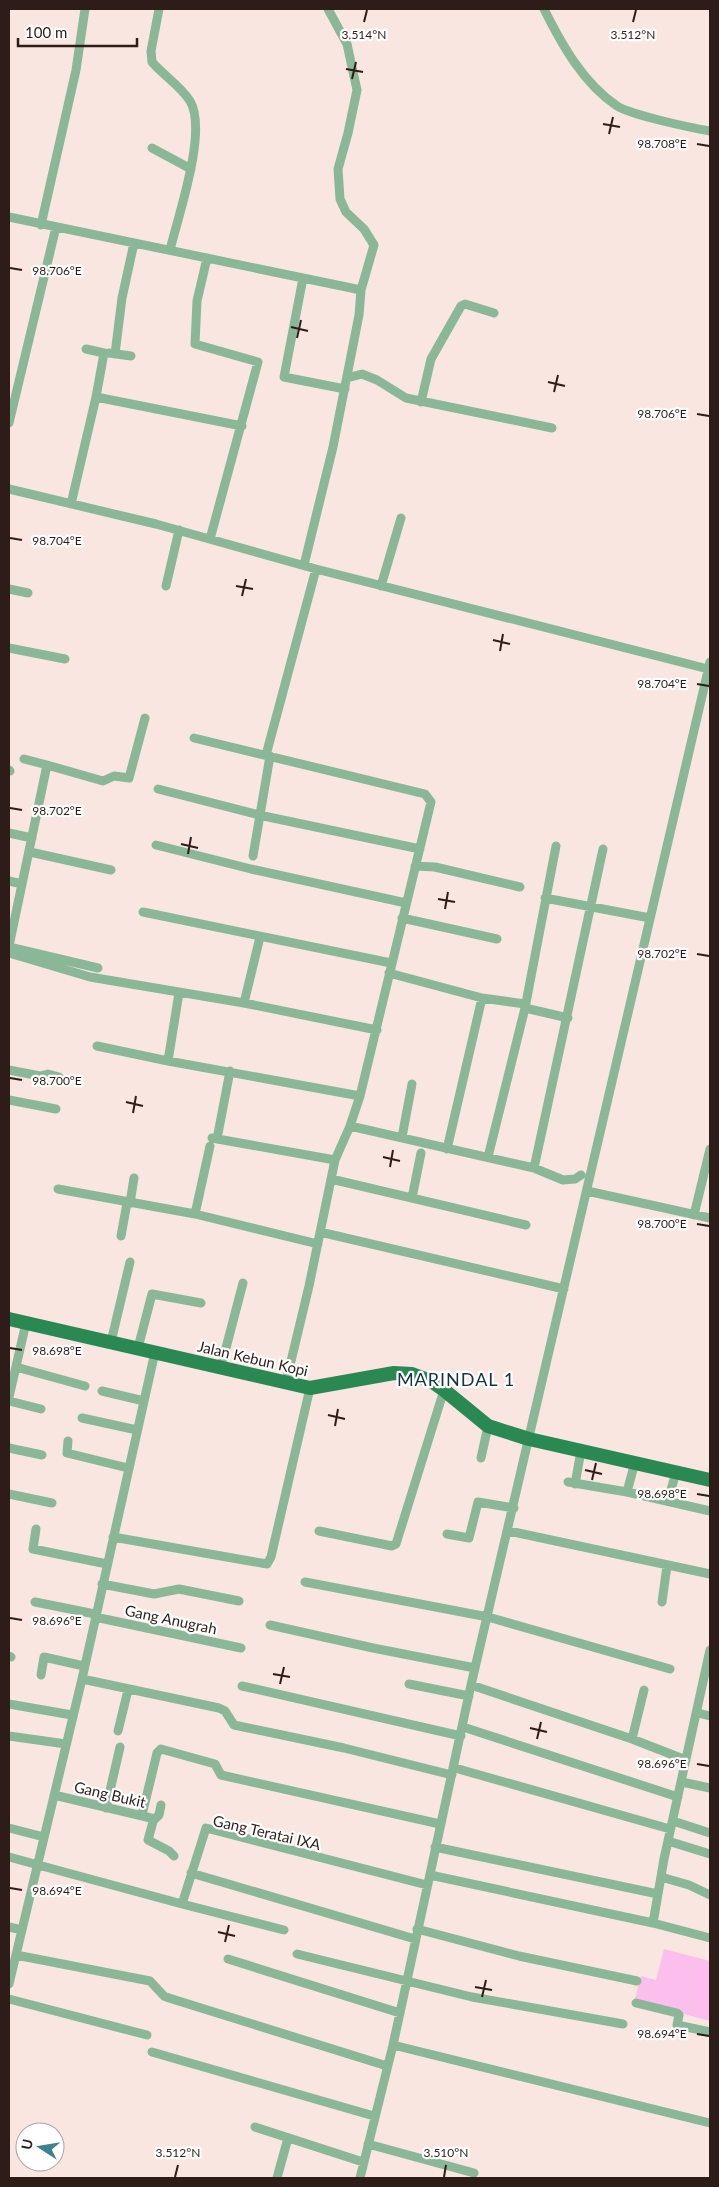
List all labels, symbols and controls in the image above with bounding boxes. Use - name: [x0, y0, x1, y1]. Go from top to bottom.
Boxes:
- scale bar: [18, 15, 136, 47]
- text: 100 m: [25, 23, 67, 41]
- text: 3.514°N: [342, 27, 386, 42]
- text: 3.512°N: [611, 27, 655, 42]
- text: 98.708°E: [637, 136, 687, 151]
- text: 98.706°E: [32, 263, 82, 278]
- text: 98.706°E: [637, 406, 687, 421]
- text: 98.704°E: [32, 533, 82, 548]
- text: 98.704°E: [637, 676, 687, 691]
- text: 98.702°E: [32, 803, 82, 818]
- text: 98.702°E: [637, 946, 687, 961]
- text: 98.700°E: [32, 1073, 82, 1088]
- text: 98.700°E: [637, 1216, 687, 1231]
- street label: Jalan Kebun Kopi: [196, 1337, 310, 1379]
- text: 98.698°E: [32, 1343, 82, 1358]
- district label: MARINDAL 1: [397, 1368, 515, 1390]
- text: 98.698°E: [637, 1486, 687, 1501]
- street label: Gang Anugrah: [123, 1600, 219, 1638]
- text: 98.696°E: [32, 1613, 82, 1628]
- text: 98.696°E: [637, 1756, 687, 1771]
- street label: Gang Bukit: [72, 1777, 148, 1811]
- street label: Gang Teratai IXA: [211, 1811, 323, 1853]
- text: 98.694°E: [32, 1883, 82, 1898]
- text: 98.694°E: [637, 2026, 687, 2041]
- north arrow: [15, 2122, 65, 2172]
- text: U: [17, 2137, 36, 2151]
- text: 3.512°N: [156, 2145, 200, 2160]
- text: 3.510°N: [424, 2145, 468, 2160]

